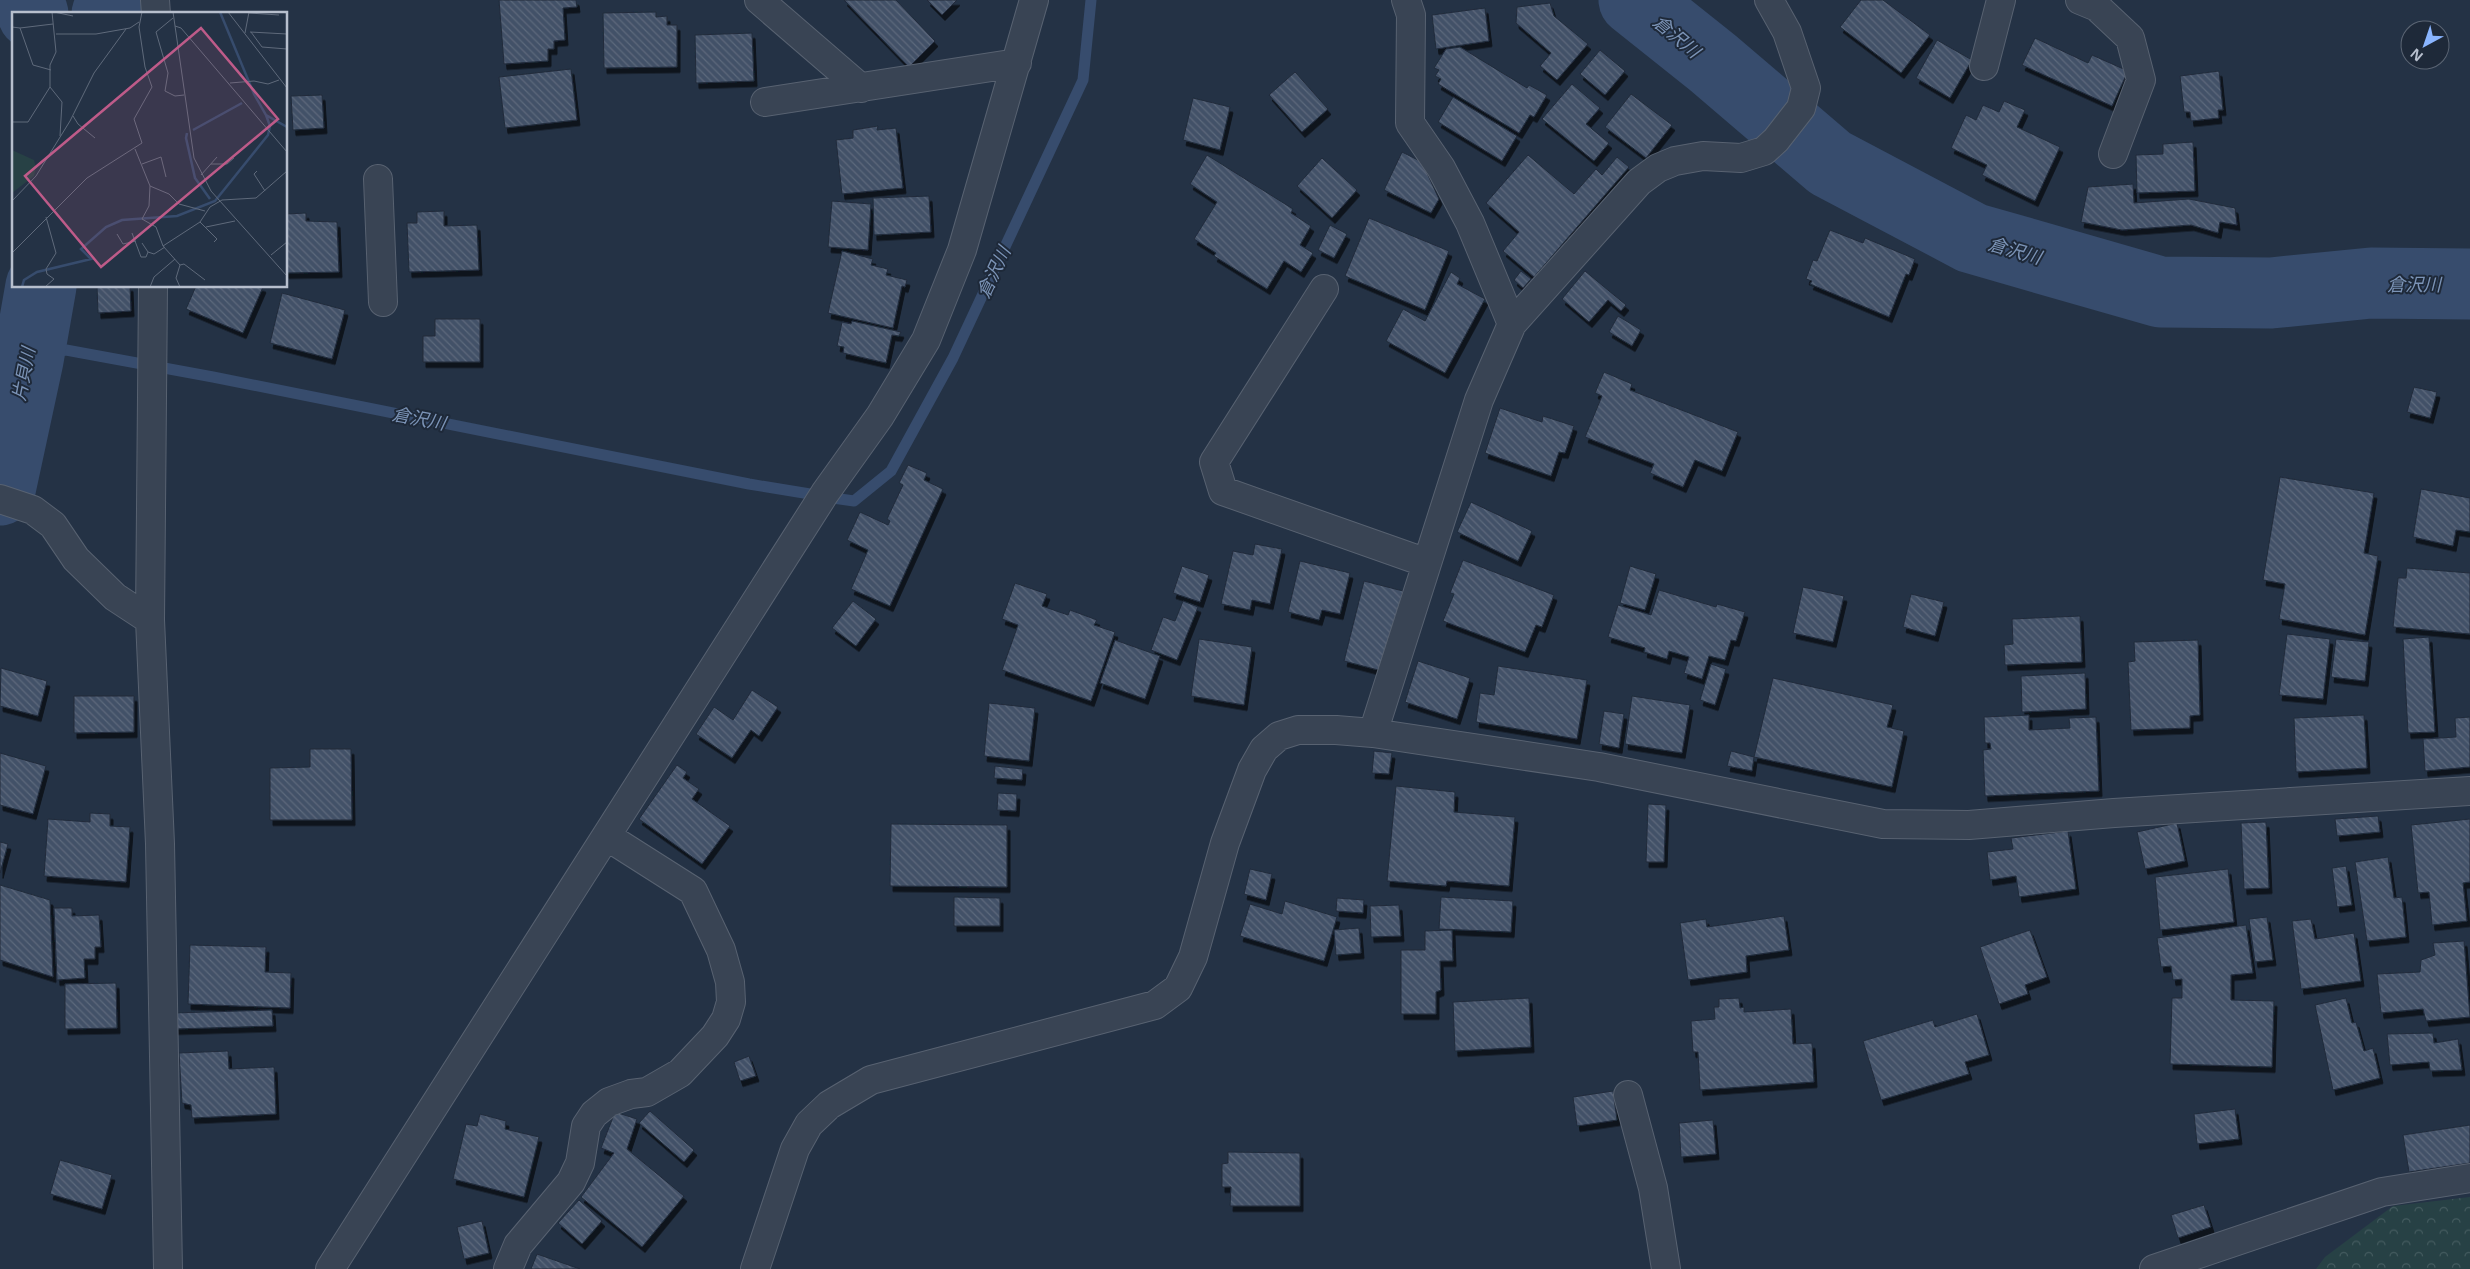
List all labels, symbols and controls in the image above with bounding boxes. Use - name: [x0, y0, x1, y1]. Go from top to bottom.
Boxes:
- water label: 倉沢川: [1649, 9, 1707, 64]
- inset map: [12, 12, 288, 288]
- north arrow: [2400, 20, 2450, 70]
- text: N: [2406, 44, 2427, 66]
- water label: 倉沢川: [1986, 231, 2046, 270]
- water label: 倉沢川: [971, 241, 1016, 302]
- water label: 倉沢川: [2387, 272, 2443, 296]
- water label: 片貝川: [6, 343, 40, 403]
- water label: 倉沢川: [390, 401, 450, 435]

